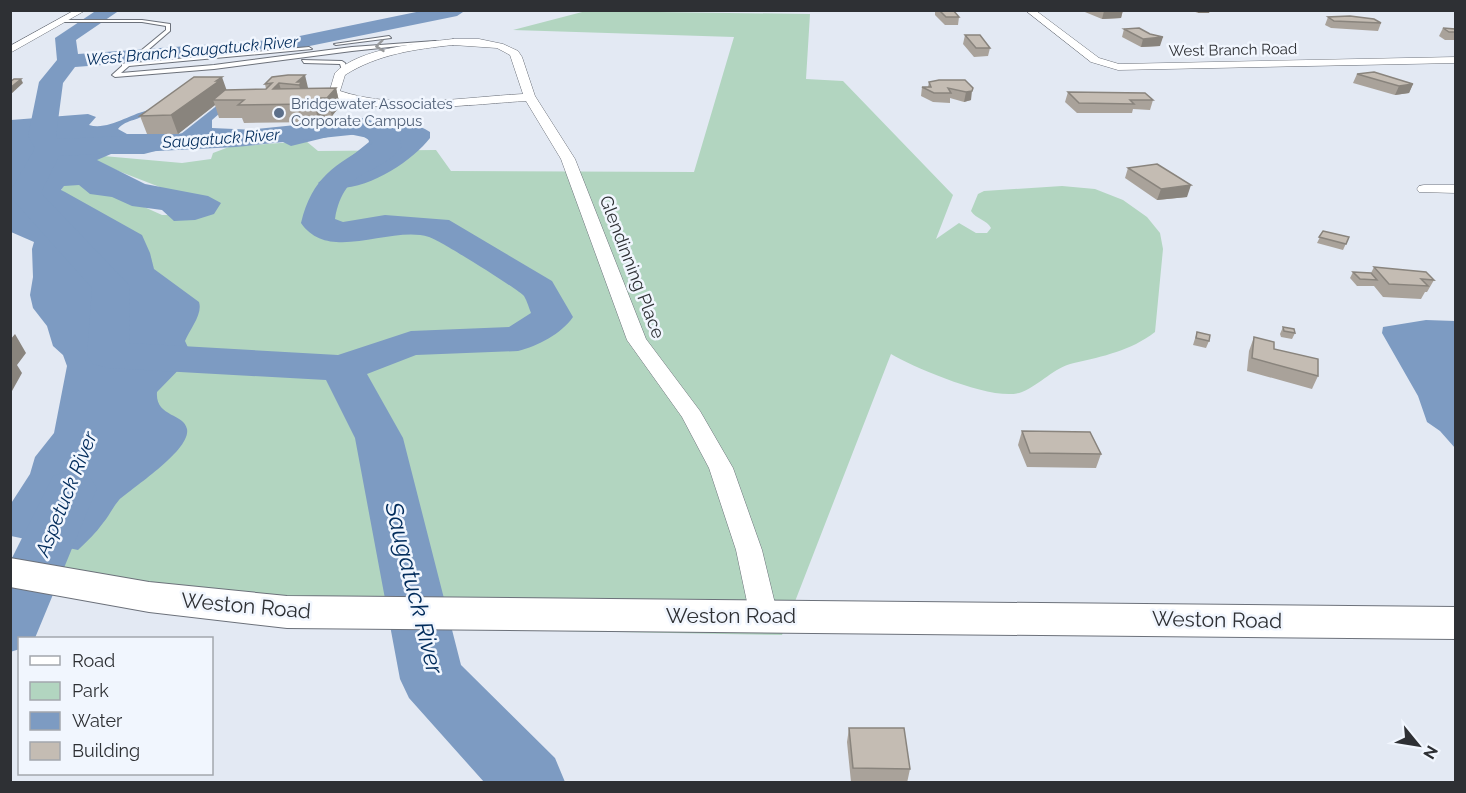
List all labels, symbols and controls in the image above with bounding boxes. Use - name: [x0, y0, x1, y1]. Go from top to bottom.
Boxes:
- water label: West Branch Saugatuck River: [85, 32, 299, 69]
- one-way arrow: [375, 39, 384, 52]
- street label: West Branch Road: [1169, 40, 1297, 60]
- place label: Bridgewater Associates Corporate Campus: [291, 95, 453, 130]
- marker: Bridgewater Associates Corporate Campus: [272, 106, 286, 120]
- water label: Saugatuck River: [161, 125, 281, 152]
- street label: Glendinning Place: [596, 192, 670, 342]
- water label: Aspetuck River: [30, 427, 102, 561]
- water label: Saugatuck River: [379, 498, 450, 678]
- street label: Weston Road: [180, 587, 312, 624]
- street label: Weston Road: [666, 603, 796, 628]
- street label: Weston Road: [1152, 606, 1282, 633]
- legend: [18, 637, 213, 775]
- text: Road: [72, 650, 115, 671]
- text: Park: [72, 680, 109, 701]
- text: Water: [72, 710, 123, 731]
- north arrow: [1388, 715, 1448, 775]
- text: Building: [72, 740, 140, 761]
- text: N: [1419, 742, 1442, 762]

